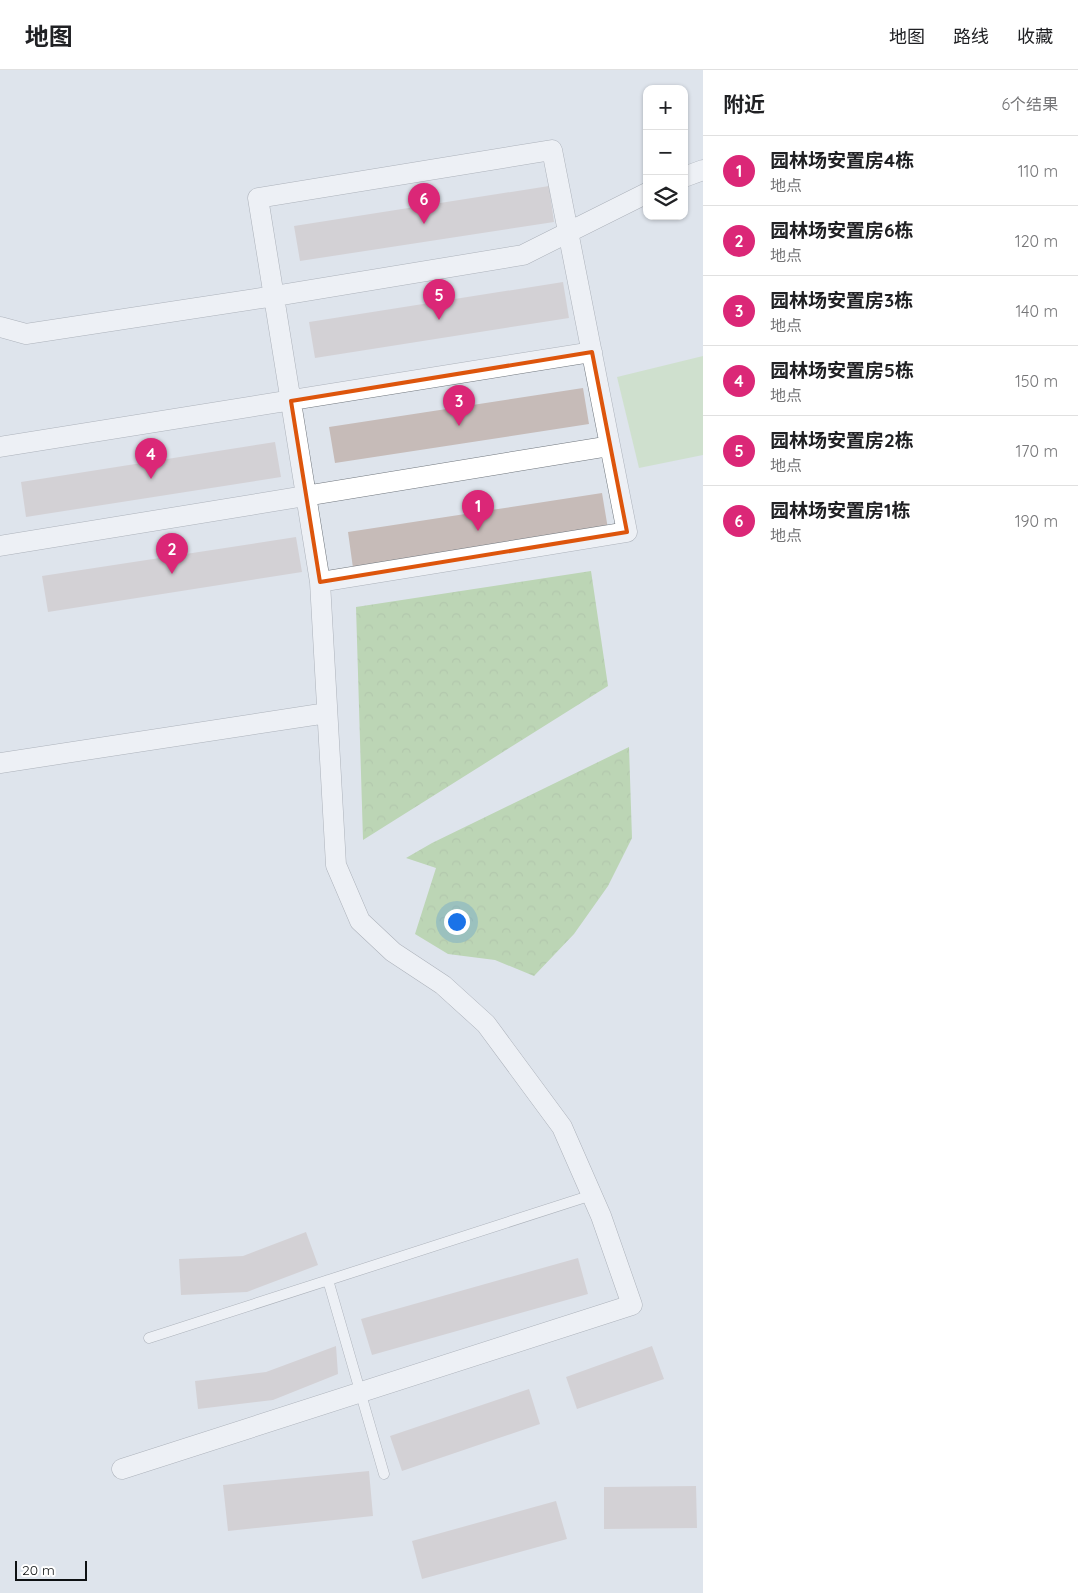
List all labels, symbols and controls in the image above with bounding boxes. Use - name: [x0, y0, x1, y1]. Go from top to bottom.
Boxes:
- text: 地图: [25, 21, 73, 51]
- text: 地图: [889, 25, 925, 48]
- text: 路线: [953, 25, 989, 48]
- text: 收藏: [1017, 25, 1053, 48]
- map controls: [643, 85, 688, 220]
- button: +: [643, 85, 688, 130]
- text: 附近: [723, 91, 765, 117]
- text: 6个结果: [1001, 94, 1058, 114]
- button: −: [643, 130, 688, 175]
- text: 园林场安置房4栋: [770, 148, 914, 172]
- text: 1: [736, 161, 742, 181]
- text: 110 m: [1018, 161, 1058, 181]
- button: layers: [643, 175, 688, 220]
- text: 地点: [770, 175, 802, 195]
- pin: 6: [408, 183, 440, 224]
- text: 园林场安置房6栋: [770, 218, 914, 242]
- text: 2: [734, 231, 744, 251]
- text: 120 m: [1015, 231, 1058, 251]
- text: 地点: [770, 245, 802, 265]
- pin: 5: [423, 279, 455, 320]
- text: 园林场安置房3栋: [770, 288, 913, 312]
- text: 3: [735, 301, 743, 321]
- text: 140 m: [1015, 301, 1058, 321]
- text: 地点: [770, 315, 802, 335]
- text: 园林场安置房5栋: [770, 358, 914, 382]
- text: 4: [734, 371, 744, 391]
- text: 150 m: [1015, 371, 1058, 391]
- pin: 3: [443, 385, 475, 426]
- text: 地点: [770, 385, 802, 405]
- text: 园林场安置房2栋: [770, 428, 914, 452]
- pin: 4: [135, 438, 167, 479]
- text: 5: [734, 441, 744, 461]
- text: 170 m: [1015, 441, 1058, 461]
- text: 地点: [770, 455, 802, 475]
- pin: 1: [462, 490, 494, 531]
- text: 园林场安置房1栋: [770, 498, 910, 522]
- text: 6: [735, 511, 743, 531]
- text: 190 m: [1015, 511, 1058, 531]
- text: 地点: [770, 525, 802, 545]
- pin: 2: [156, 533, 188, 574]
- your location: [444, 909, 470, 935]
- scale bar: [15, 1558, 88, 1581]
- text: 20 m: [22, 1561, 55, 1579]

